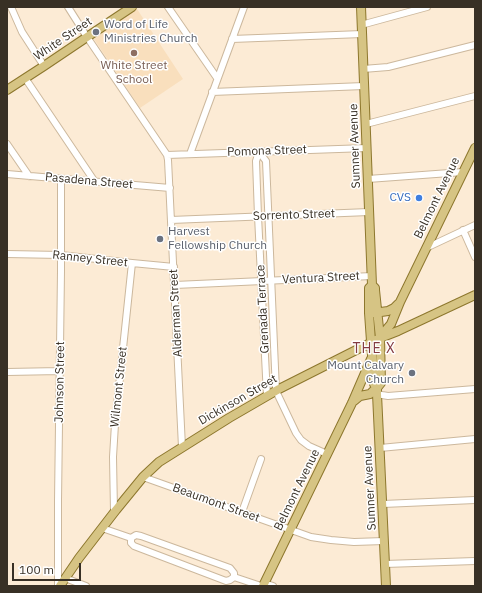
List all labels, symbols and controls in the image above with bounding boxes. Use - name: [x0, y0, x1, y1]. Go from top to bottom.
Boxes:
- street label: White Street: [31, 14, 95, 64]
- place label: Word of Life Ministries Church: [104, 18, 197, 46]
- marker: Word of Life Ministries Church: [91, 27, 101, 37]
- marker: White Street School: [129, 48, 139, 58]
- place label: White Street School: [100, 59, 168, 87]
- street label: Sumner Avenue: [346, 103, 364, 189]
- street label: Pomona Street: [227, 142, 307, 160]
- street label: Belmont Avenue: [411, 155, 463, 241]
- street label: Pasadena Street: [44, 170, 134, 192]
- place label: CVS: [389, 191, 411, 205]
- marker: CVS: [414, 193, 424, 203]
- street label: Sorrento Street: [253, 206, 335, 224]
- place label: Harvest Fellowship Church: [168, 225, 267, 253]
- marker: Harvest Fellowship Church: [155, 234, 165, 244]
- street label: Ranney Street: [52, 248, 128, 270]
- street label: Grenada Terrace: [253, 264, 273, 354]
- street label: Alderman Street: [166, 269, 186, 357]
- street label: Ventura Street: [282, 269, 360, 287]
- street label: Johnson Street: [52, 341, 68, 423]
- district label: THE X: [353, 341, 395, 357]
- street label: Wilmont Street: [108, 346, 130, 428]
- place label: Mount Calvary Church: [327, 359, 404, 387]
- marker: Mount Calvary Church: [407, 368, 417, 378]
- street label: Dickinson Street: [196, 372, 280, 428]
- street label: Sumner Avenue: [361, 445, 379, 531]
- street label: Belmont Avenue: [271, 447, 323, 533]
- street label: Beaumont Street: [170, 481, 262, 525]
- scale bar: [14, 555, 83, 581]
- text: 100 m: [19, 562, 54, 577]

